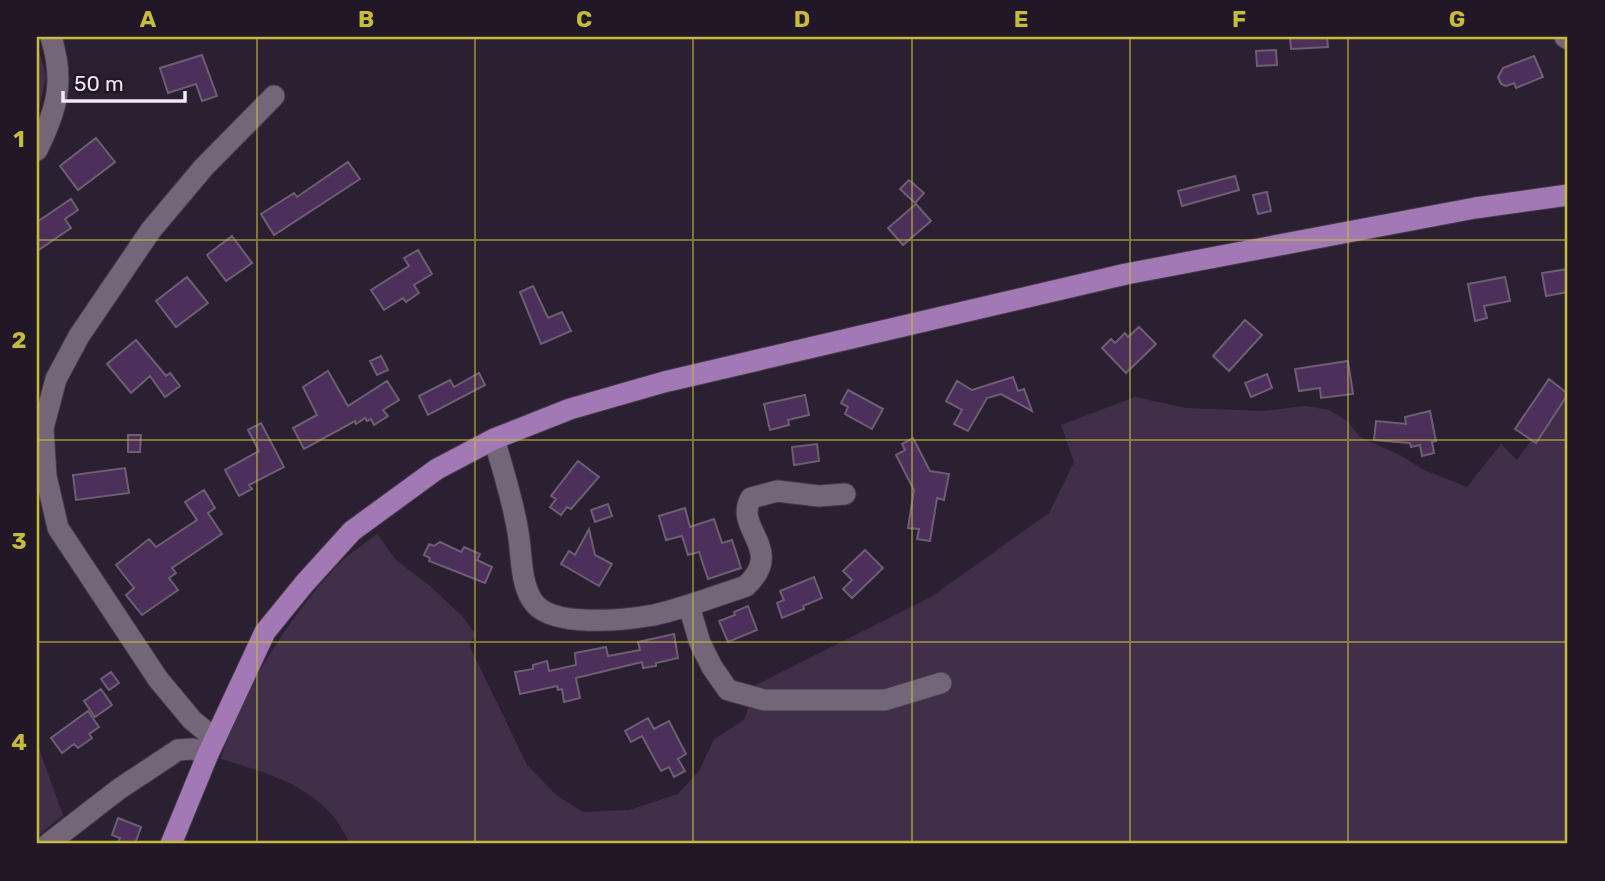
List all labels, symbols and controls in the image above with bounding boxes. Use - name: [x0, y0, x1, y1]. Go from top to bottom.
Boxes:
- text: A: [140, 5, 157, 33]
- text: B: [358, 5, 374, 33]
- text: C: [576, 5, 592, 33]
- text: D: [794, 5, 810, 33]
- text: E: [1014, 5, 1028, 33]
- text: F: [1232, 5, 1246, 33]
- text: G: [1449, 5, 1465, 33]
- scale bar: [63, 60, 186, 104]
- text: 50 m: [74, 71, 124, 96]
- text: 1: [13, 125, 25, 153]
- text: 2: [12, 326, 26, 354]
- text: 3: [11, 527, 27, 555]
- text: 4: [11, 728, 27, 756]

